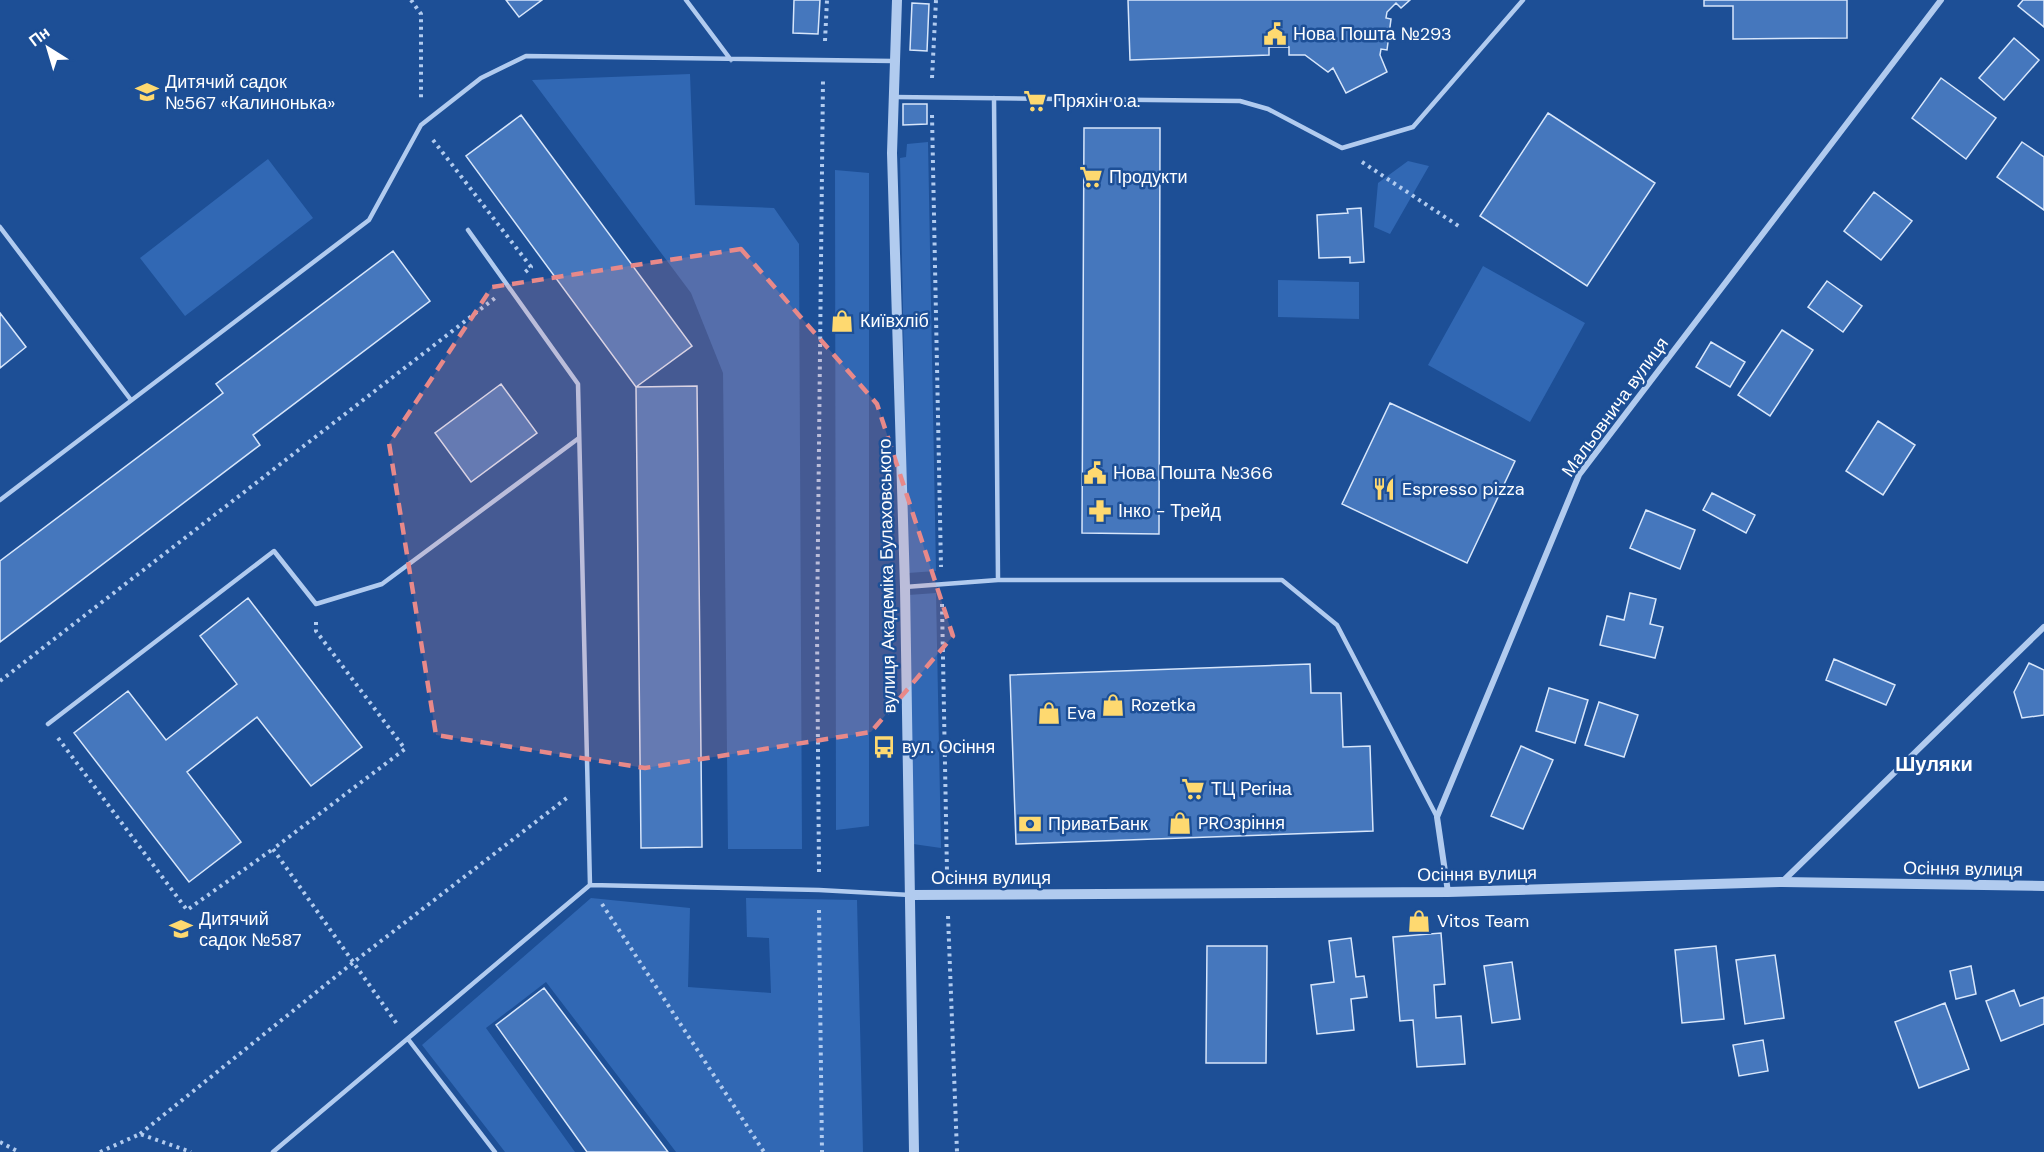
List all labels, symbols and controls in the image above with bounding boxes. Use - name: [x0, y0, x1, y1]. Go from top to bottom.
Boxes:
- north arrow: [18, 18, 78, 78]
- public building icon: Нова Пошта №293: [1262, 21, 1288, 47]
- text: Пн: [25, 22, 54, 51]
- place label: Нова Пошта №293: [1293, 22, 1452, 46]
- place label: Дитячий садок №567 «Калинонька»: [165, 70, 335, 115]
- school or university icon: Дитячий садок №567 «Калинонька»: [134, 79, 160, 105]
- supermarket icon: Пряхін о.а.: [1022, 88, 1048, 114]
- place label: Пряхін о.а.: [1053, 89, 1140, 113]
- supermarket icon: Продукти: [1078, 164, 1104, 190]
- place label: Продукти: [1109, 165, 1187, 189]
- shop icon: Київхліб: [829, 308, 855, 334]
- place label: Київхліб: [860, 309, 929, 333]
- street label: Мальовнича вулиця: [1556, 332, 1674, 482]
- street label: вулиця Академіка Булаховського: [873, 438, 901, 714]
- public building icon: Нова Пошта №366: [1082, 460, 1108, 486]
- place label: Нова Пошта №366: [1113, 461, 1273, 485]
- restaurant icon: Espresso pizza: [1371, 476, 1397, 502]
- place label: Espresso pizza: [1402, 477, 1524, 501]
- pharmacy icon: Інко - Трейд: [1087, 498, 1113, 524]
- place label: Інко - Трейд: [1118, 499, 1221, 523]
- shop icon: Rozetka: [1100, 692, 1126, 718]
- place label: Rozetka: [1131, 693, 1196, 717]
- shop icon: Eva: [1036, 700, 1062, 726]
- place label: Eva: [1067, 701, 1096, 725]
- bus stop icon: вул. Осіння: [871, 734, 897, 760]
- place label: вул. Осіння: [902, 735, 995, 759]
- district label: Шуляки: [1895, 751, 1973, 777]
- supermarket icon: ТЦ Регіна: [1180, 776, 1206, 802]
- place label: ТЦ Регіна: [1211, 777, 1293, 801]
- shop icon: PROзріння: [1167, 810, 1193, 836]
- bank icon: ПриватБанк: [1017, 811, 1043, 837]
- place label: PROзріння: [1198, 811, 1285, 835]
- place label: ПриватБанк: [1048, 812, 1148, 836]
- street label: Осіння вулиця: [1903, 856, 2023, 882]
- street label: Осіння вулиця: [1417, 861, 1537, 887]
- street label: Осіння вулиця: [931, 866, 1051, 890]
- place label: Дитячий садок №587: [199, 907, 302, 952]
- shop icon: Vitos Team: [1406, 908, 1432, 934]
- place label: Vitos Team: [1437, 909, 1529, 933]
- school or university icon: Дитячий садок №587: [168, 916, 194, 942]

